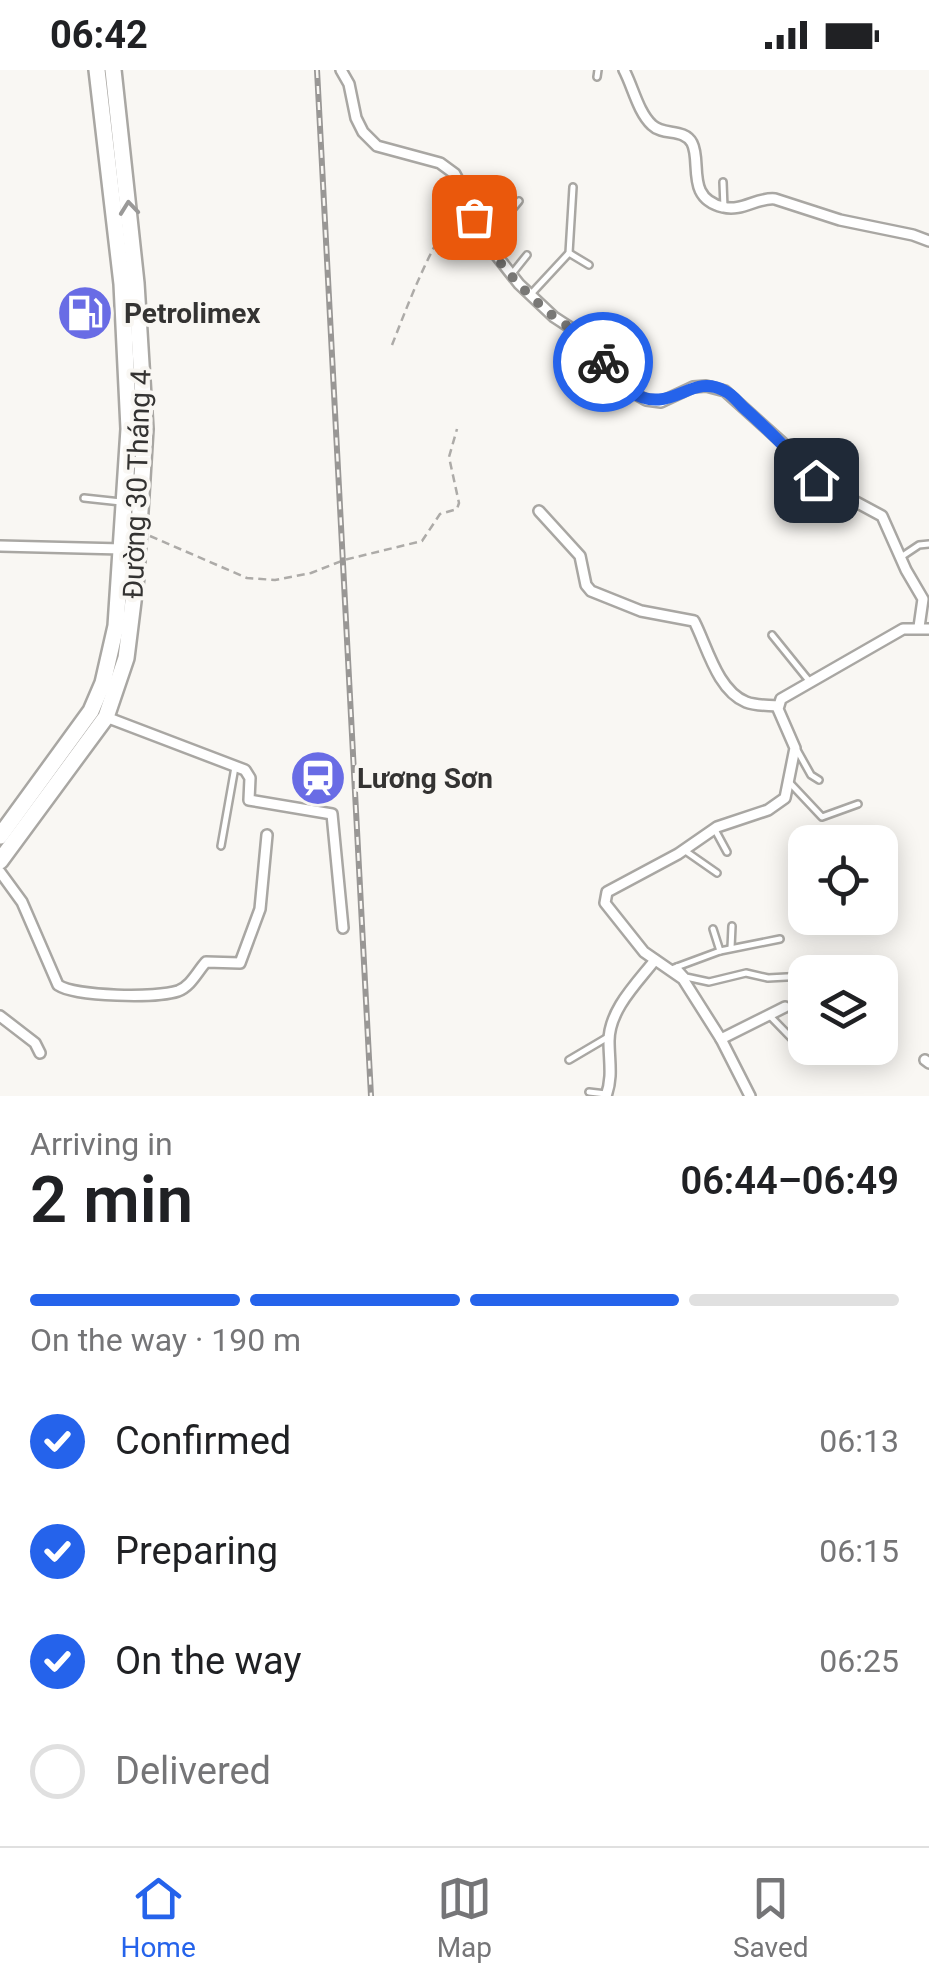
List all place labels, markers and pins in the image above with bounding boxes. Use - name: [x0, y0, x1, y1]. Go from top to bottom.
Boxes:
- pin: [432, 175, 517, 260]
- fuel station icon: Petrolimex: [55, 283, 115, 343]
- place label: Petrolimex: [124, 297, 261, 330]
- pin: [774, 438, 859, 523]
- station icon: Lương Sơn: [288, 748, 348, 808]
- place label: Lương Sơn: [357, 762, 493, 795]

